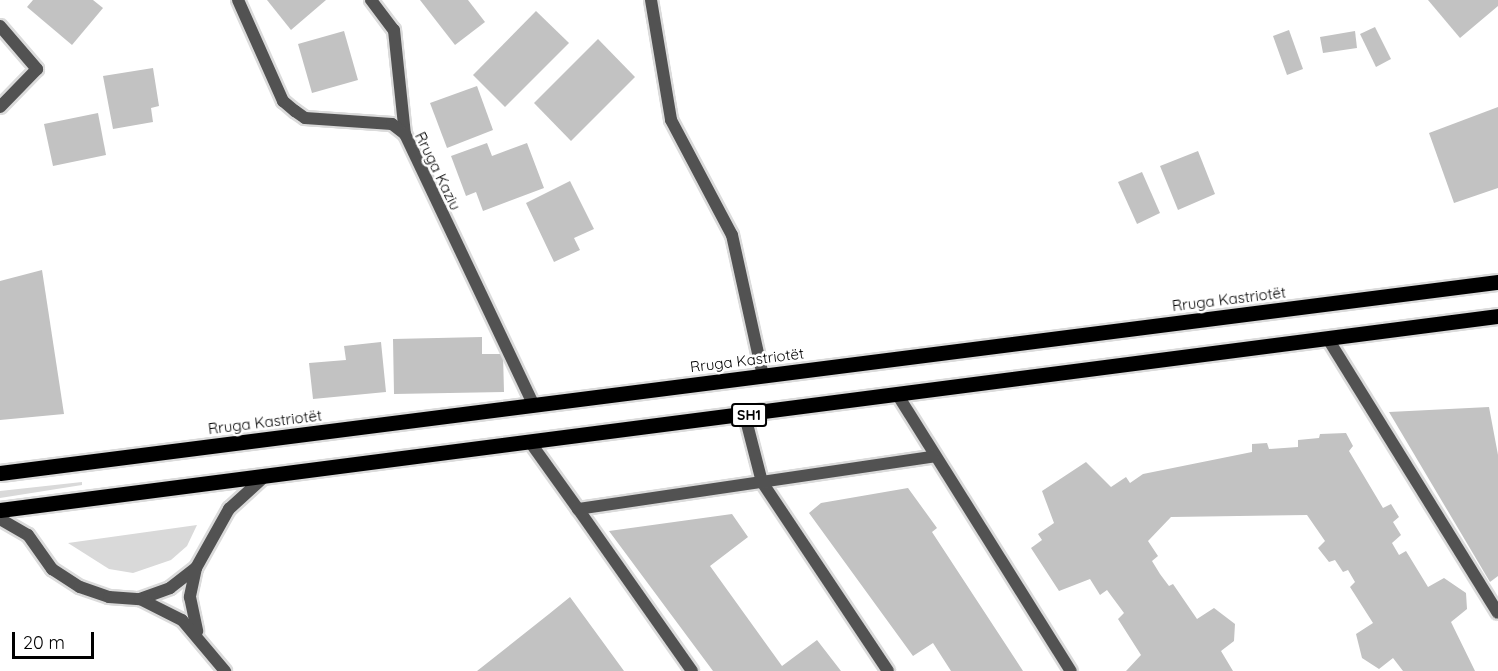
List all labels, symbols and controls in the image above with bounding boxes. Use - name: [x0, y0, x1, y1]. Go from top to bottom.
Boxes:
- street label: Rruga Kaziu: [411, 129, 465, 213]
- street label: Rruga Kastriotët: [1171, 283, 1287, 315]
- street label: Rruga Kastriotët: [689, 344, 805, 376]
- road number: SH1: [731, 404, 767, 426]
- street label: Rruga Kastriotët: [207, 406, 323, 438]
- scale bar: [15, 620, 98, 658]
- text: 20 m: [23, 631, 65, 654]

